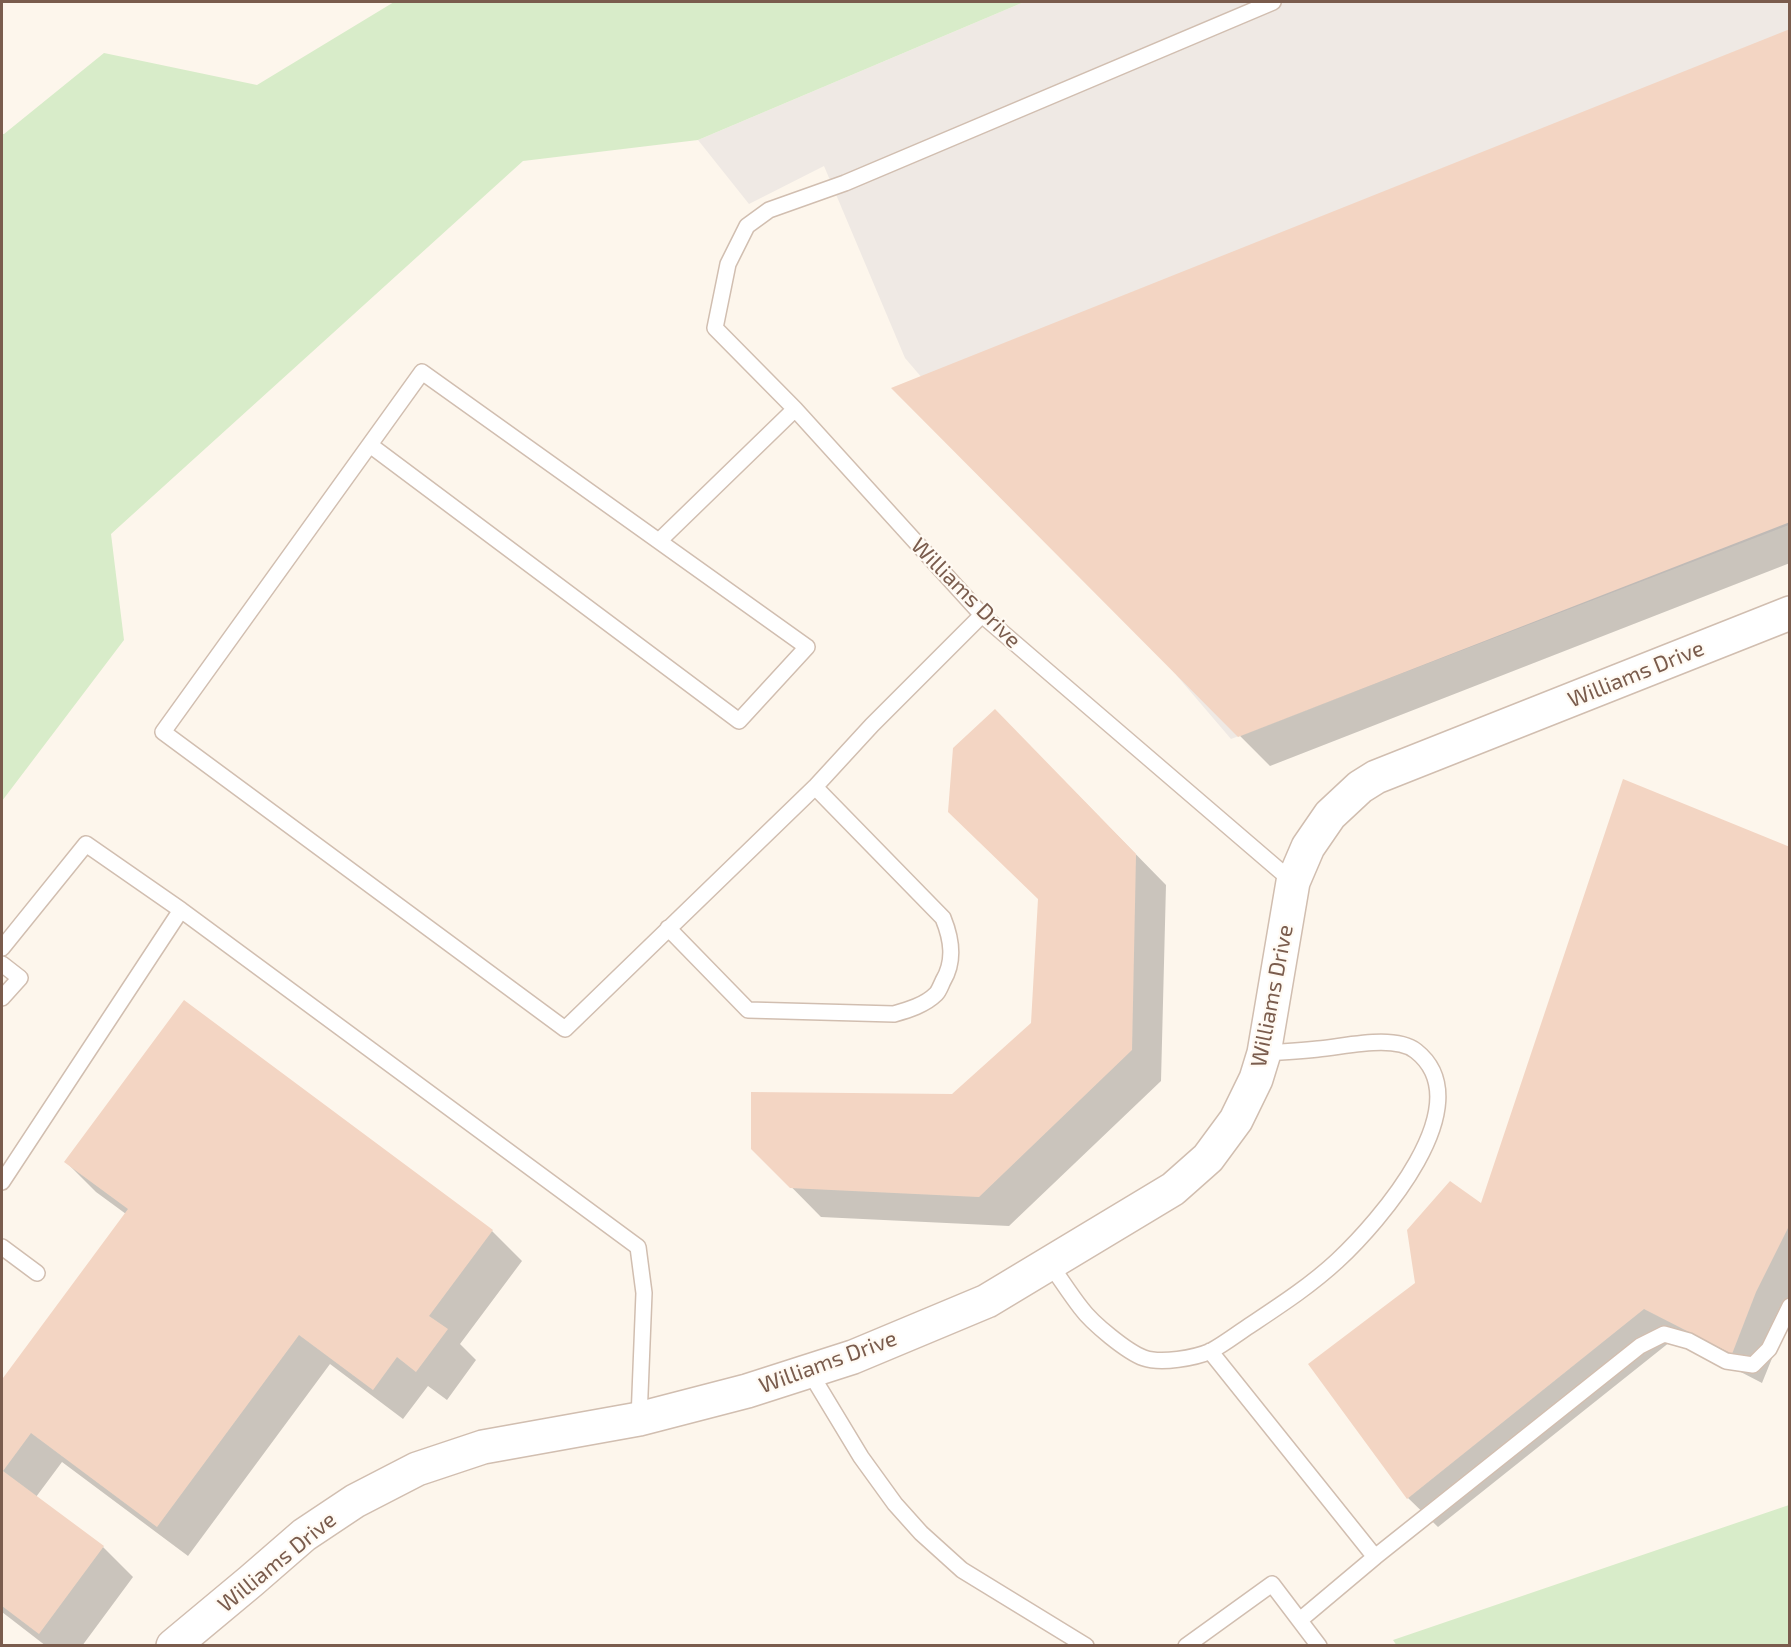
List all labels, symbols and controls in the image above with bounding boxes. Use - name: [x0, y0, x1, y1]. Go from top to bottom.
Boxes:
- street label: Williams Drive: [906, 533, 1026, 653]
- street label: Williams Drive: [1564, 635, 1708, 713]
- street label: Williams Drive: [1245, 923, 1299, 1069]
- street label: Williams Drive: [756, 1325, 900, 1399]
- street label: Williams Drive: [213, 1506, 341, 1618]

